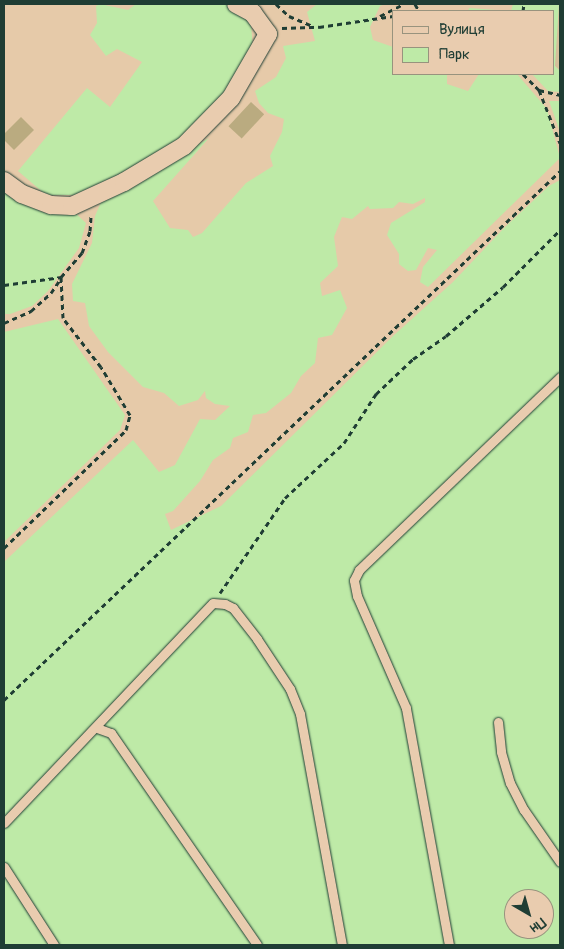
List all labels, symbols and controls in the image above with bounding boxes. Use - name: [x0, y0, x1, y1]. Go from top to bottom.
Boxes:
- legend: [392, 10, 554, 75]
- text: Вулиця: [439, 20, 485, 39]
- text: Парк: [439, 45, 470, 64]
- north arrow: [504, 889, 554, 939]
- text: Пн: [527, 914, 549, 937]

